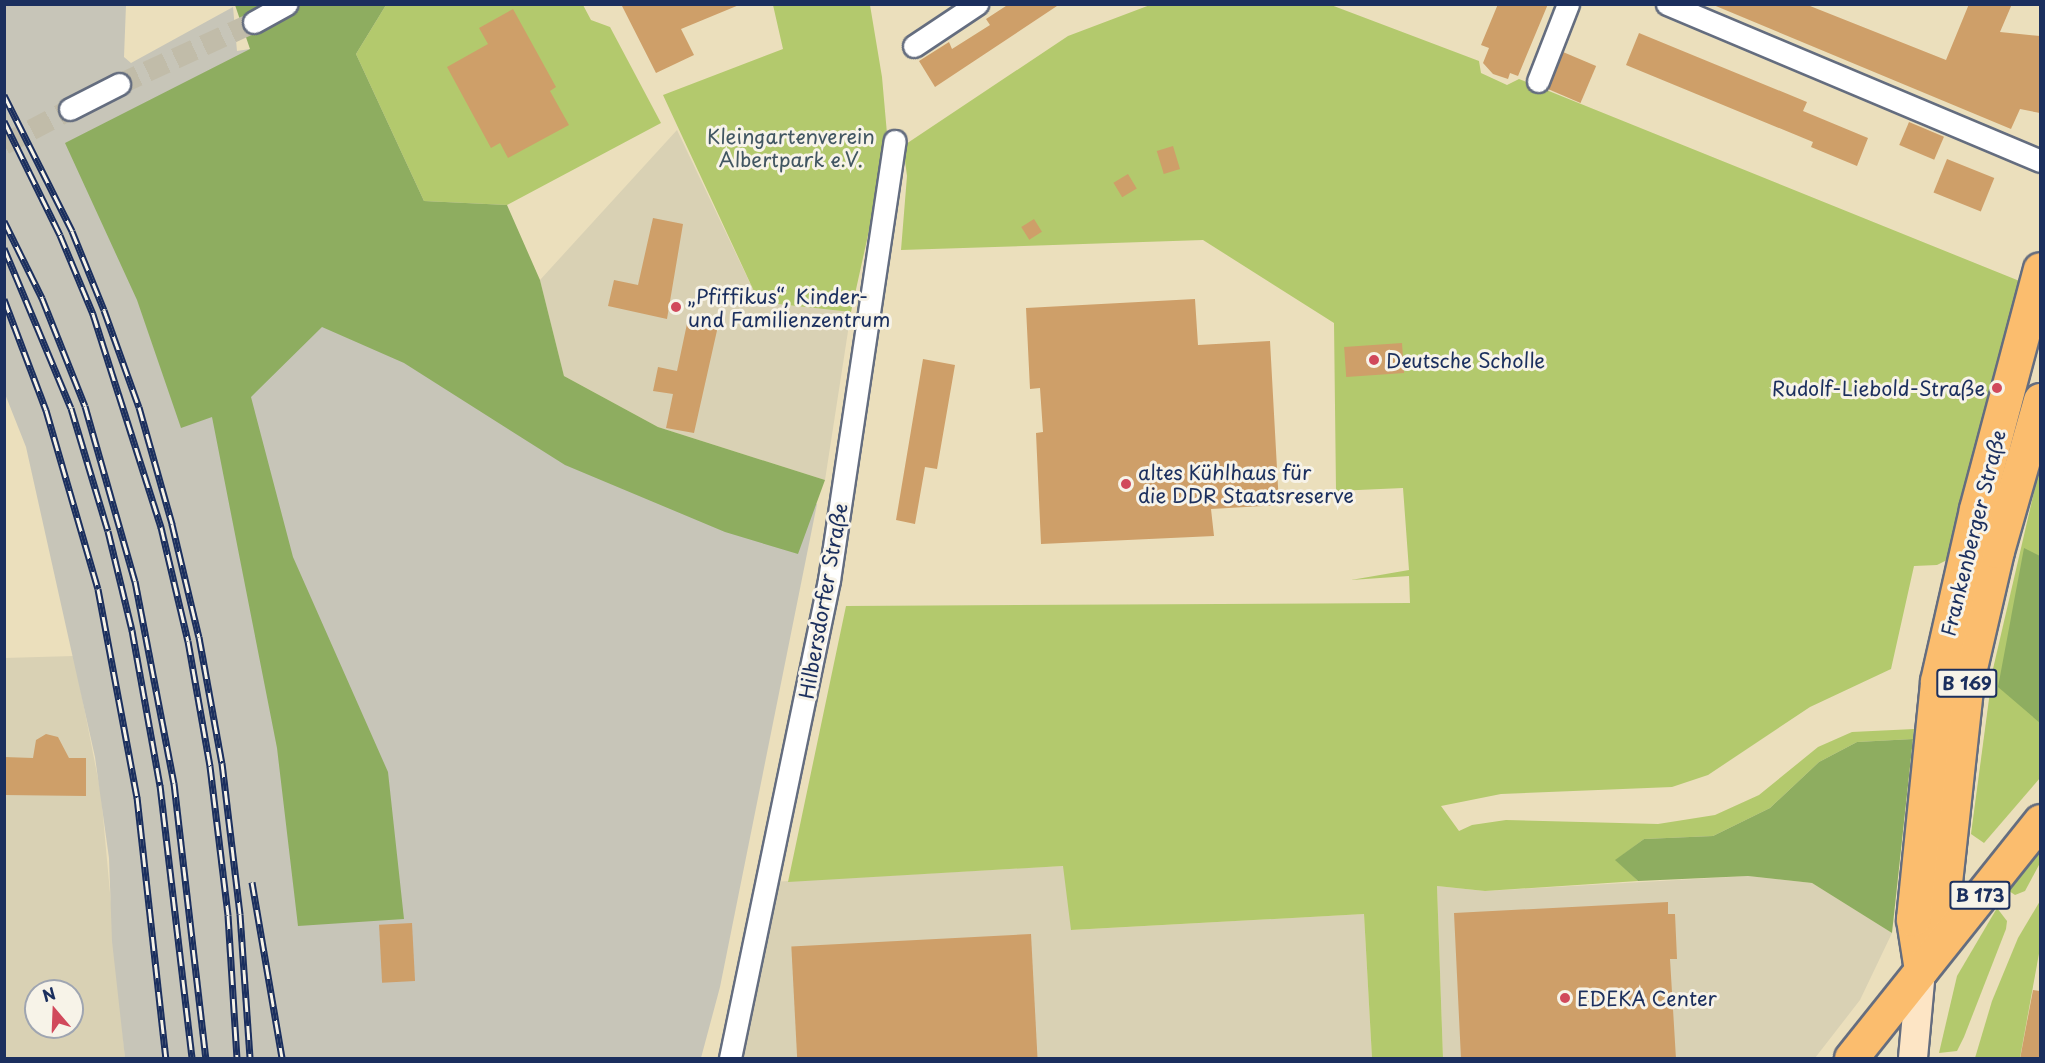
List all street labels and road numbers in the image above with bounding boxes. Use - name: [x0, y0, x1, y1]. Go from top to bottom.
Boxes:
- street label: Frankenberger Straße: [1936, 427, 2010, 639]
- street label: Hilbersdorfer Straße: [794, 501, 852, 701]
- road number: B 169: [1936, 668, 1998, 698]
- road number: B 173: [1948, 880, 2012, 910]

